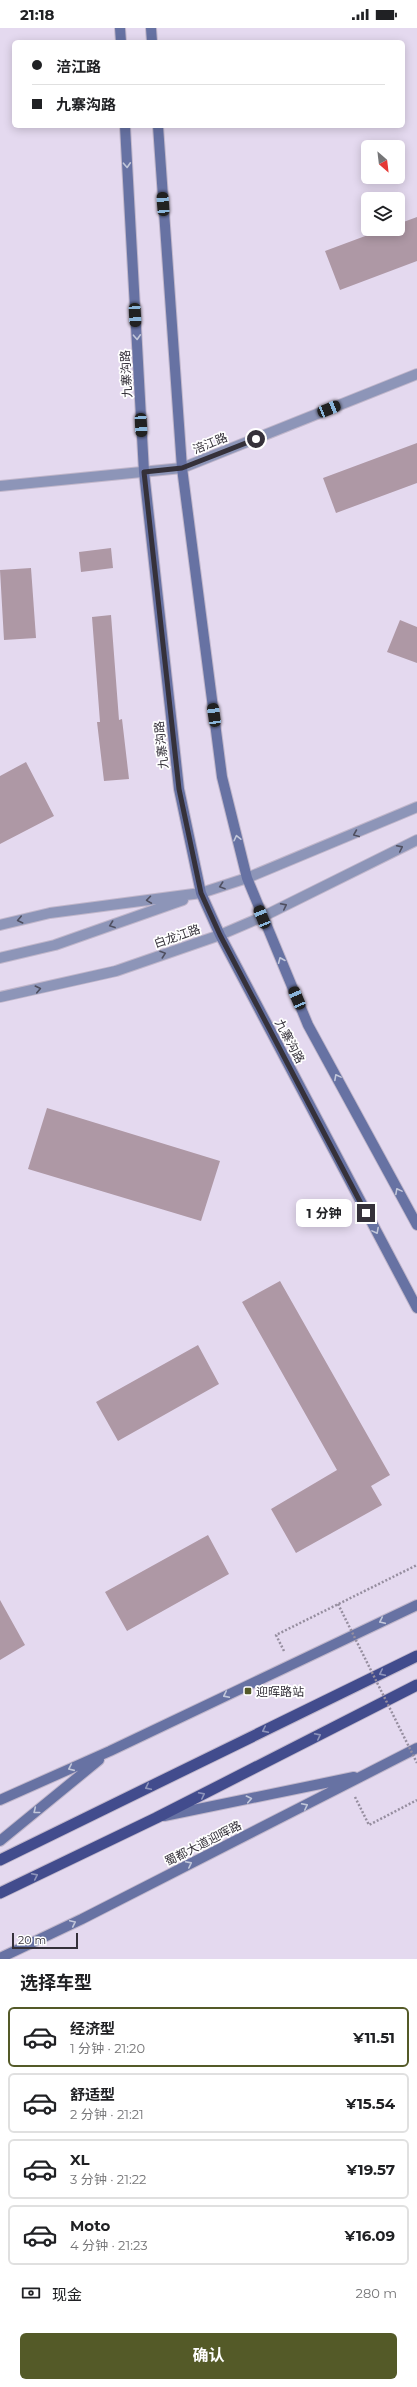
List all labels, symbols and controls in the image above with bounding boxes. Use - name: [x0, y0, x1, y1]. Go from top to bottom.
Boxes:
- text: 21:18: [20, 5, 54, 24]
- text: 涪江路: [56, 57, 101, 76]
- text: 九寨沟路: [56, 95, 116, 114]
- north arrow: [361, 140, 405, 184]
- map controls: [361, 140, 405, 236]
- one-way arrow: [123, 162, 132, 168]
- car: [156, 192, 170, 216]
- button: layers: [361, 192, 405, 236]
- car: [128, 303, 142, 327]
- one-way arrow: [132, 334, 141, 340]
- street label: 九寨沟路: [117, 350, 135, 398]
- car: [316, 399, 342, 419]
- car: [134, 413, 148, 437]
- street label: 涪江路: [190, 429, 230, 457]
- route start: [247, 430, 265, 448]
- car: [206, 702, 222, 728]
- street label: 九寨沟路: [151, 720, 171, 770]
- one-way arrow: [352, 829, 359, 837]
- one-way arrow: [233, 834, 242, 841]
- one-way arrow: [396, 845, 404, 853]
- one-way arrow: [218, 882, 225, 890]
- one-way arrow: [146, 895, 152, 904]
- one-way arrow: [279, 903, 287, 911]
- car: [252, 904, 272, 930]
- one-way arrow: [17, 916, 24, 924]
- one-way arrow: [108, 921, 115, 929]
- street label: 白龙江路: [152, 921, 202, 951]
- one-way arrow: [160, 951, 167, 959]
- one-way arrow: [277, 956, 285, 963]
- one-way arrow: [35, 985, 41, 993]
- car: [287, 985, 307, 1011]
- street label: 九寨沟路: [272, 1016, 308, 1066]
- one-way arrow: [334, 1074, 341, 1081]
- one-way arrow: [396, 1188, 403, 1195]
- callout: 1 分钟: [296, 1199, 352, 1227]
- route end: [357, 1204, 375, 1222]
- text: 1 分钟: [307, 1205, 341, 1221]
- one-way arrow: [372, 1227, 379, 1235]
- one-way arrow: [378, 1616, 386, 1624]
- one-way arrow: [379, 1668, 386, 1676]
- place label: 迎晖路站: [256, 1684, 304, 1699]
- marker: 迎晖路站: [243, 1686, 253, 1696]
- one-way arrow: [223, 1690, 231, 1698]
- one-way arrow: [262, 1725, 270, 1733]
- one-way arrow: [314, 1733, 322, 1741]
- one-way arrow: [67, 1764, 74, 1772]
- one-way arrow: [145, 1783, 153, 1790]
- one-way arrow: [198, 1792, 206, 1799]
- one-way arrow: [246, 1795, 252, 1803]
- one-way arrow: [301, 1803, 309, 1811]
- one-way arrow: [34, 1807, 41, 1814]
- street label: 蜀都大道迎晖路: [162, 1817, 244, 1869]
- one-way arrow: [185, 1861, 193, 1869]
- one-way arrow: [31, 1873, 38, 1881]
- one-way arrow: [69, 1920, 76, 1928]
- scale bar: [12, 1931, 78, 1950]
- text: 20 m: [18, 1933, 46, 1947]
- text: 选择车型: [20, 1972, 92, 1994]
- icon: car: [22, 2019, 58, 2055]
- text: 经济型: [70, 2019, 115, 2038]
- text: ¥11.51: [353, 2028, 395, 2047]
- text: 1 分钟 · 21:20: [70, 2040, 145, 2056]
- icon: car: [22, 2085, 58, 2121]
- text: 舒适型: [70, 2085, 115, 2104]
- text: ¥15.54: [346, 2094, 395, 2113]
- text: 2 分钟 · 21:21: [70, 2106, 144, 2122]
- text: XL: [70, 2150, 89, 2169]
- icon: car: [22, 2151, 58, 2187]
- text: ¥19.57: [346, 2160, 395, 2179]
- text: 3 分钟 · 21:22: [70, 2171, 146, 2187]
- text: Moto: [70, 2216, 110, 2235]
- icon: car: [22, 2217, 58, 2253]
- text: ¥16.09: [344, 2226, 395, 2245]
- text: 4 分钟 · 21:23: [70, 2237, 148, 2253]
- icon: cash: [20, 2282, 42, 2304]
- text: 现金: [52, 2285, 82, 2304]
- text: 280 m: [356, 2285, 397, 2301]
- button: 确认: [20, 2333, 397, 2379]

